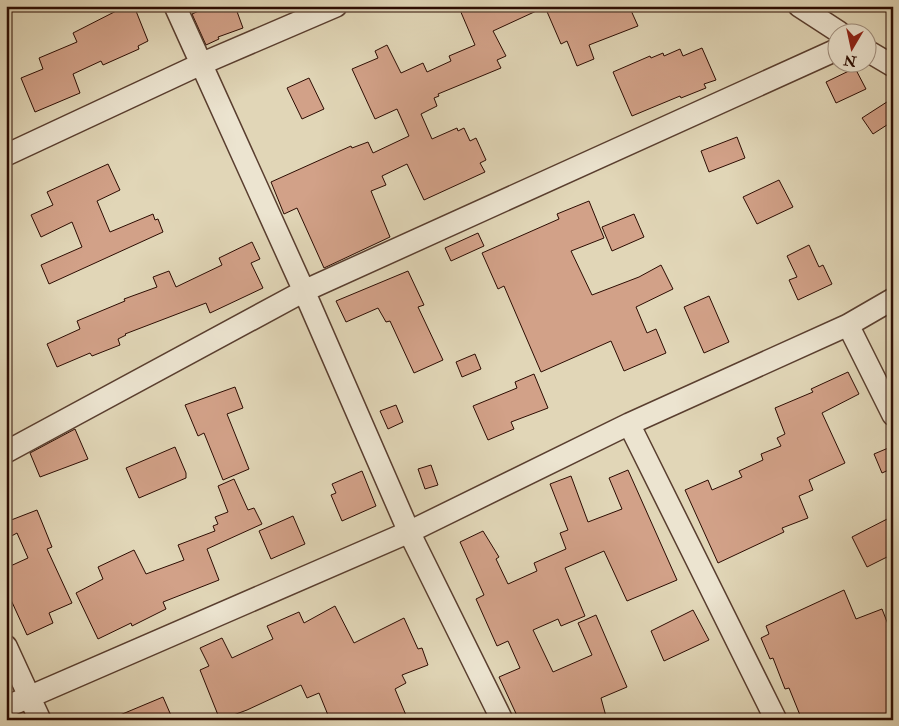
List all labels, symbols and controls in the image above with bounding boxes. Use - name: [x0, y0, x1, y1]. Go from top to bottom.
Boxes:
- north arrow: [826, 22, 876, 72]
- text: N: [842, 51, 859, 70]

